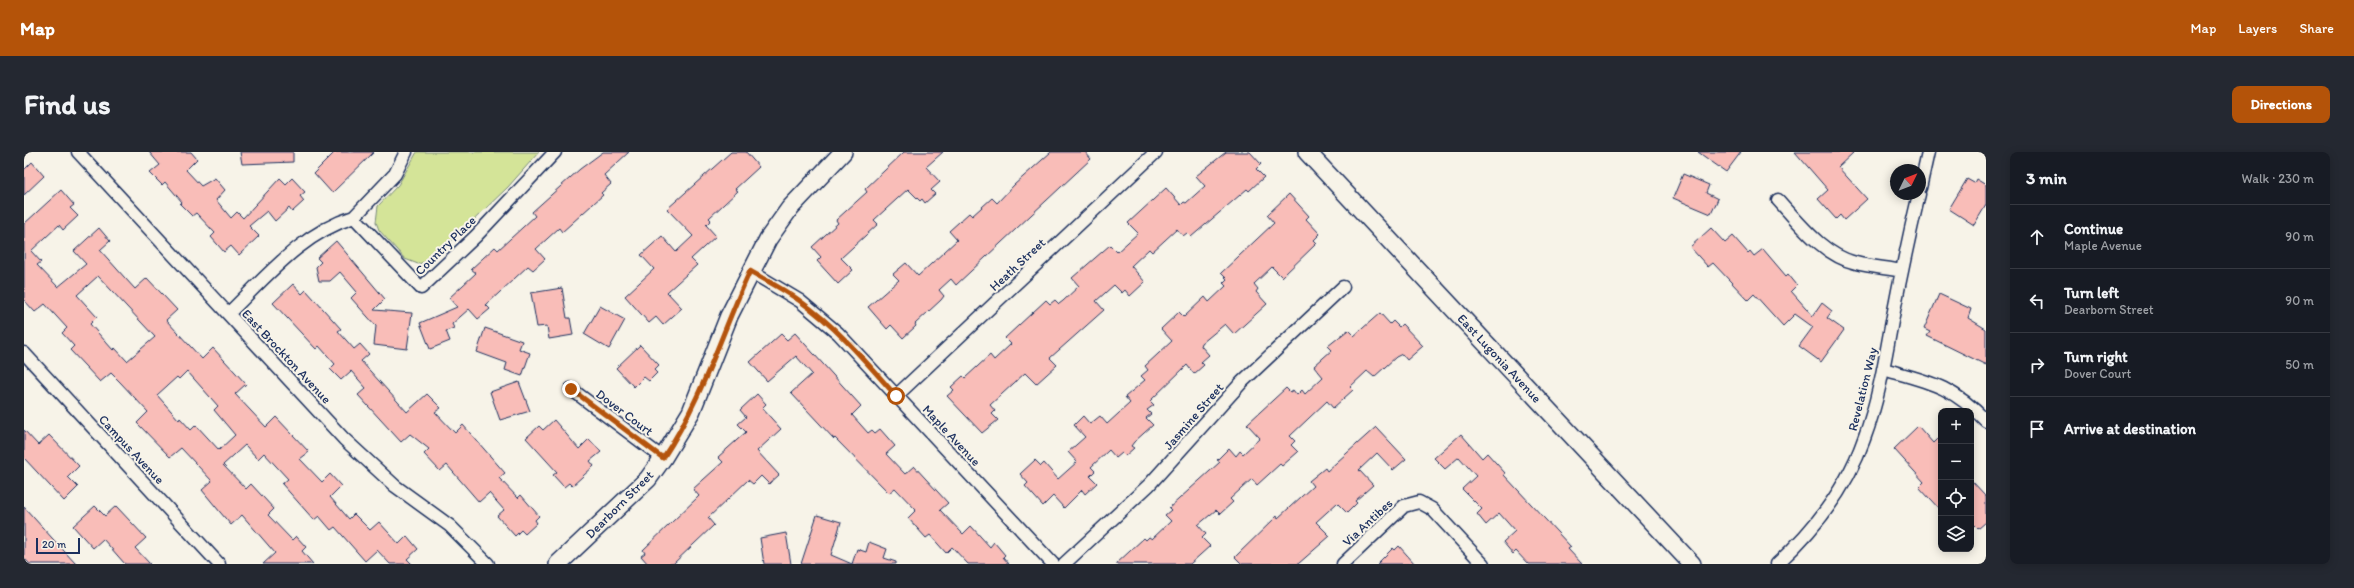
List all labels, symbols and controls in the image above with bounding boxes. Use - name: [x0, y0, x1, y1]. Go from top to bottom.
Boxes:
- text: Map: [20, 17, 55, 40]
- text: Map: [2191, 20, 2216, 37]
- text: Layers: [2238, 20, 2277, 37]
- text: Share: [2299, 20, 2334, 37]
- button: Directions: [2232, 86, 2330, 123]
- text: Find us: [24, 87, 111, 121]
- north arrow: [1890, 164, 1926, 200]
- text: 3 min: [2026, 168, 2067, 188]
- text: Walk · 230 m: [2242, 171, 2314, 186]
- street label: Country Place: [412, 213, 479, 278]
- text: Continue: [2064, 220, 2123, 238]
- icon: ahead: [2026, 226, 2048, 248]
- text: 90 m: [2285, 229, 2314, 244]
- street label: Heath Street: [986, 235, 1048, 294]
- text: Maple Avenue: [2064, 238, 2142, 253]
- text: Turn left: [2064, 284, 2119, 302]
- icon: left: [2026, 290, 2048, 312]
- text: 90 m: [2285, 293, 2314, 308]
- text: Dearborn Street: [2064, 302, 2154, 317]
- street label: East Brockton Avenue: [239, 306, 334, 407]
- street label: East Lugonia Avenue: [1455, 311, 1545, 406]
- street label: Revelation Way: [1845, 346, 1880, 432]
- text: Turn right: [2064, 348, 2128, 366]
- icon: right: [2026, 354, 2048, 376]
- text: 50 m: [2285, 357, 2314, 372]
- text: Dover Court: [2064, 366, 2131, 381]
- route end: [562, 380, 580, 398]
- street label: Jasmine Street: [1160, 380, 1226, 453]
- street label: Dover Court: [593, 386, 656, 439]
- route start: [887, 387, 905, 405]
- street label: Maple Avenue: [920, 402, 984, 469]
- map controls: [1938, 408, 1974, 552]
- button: +: [1938, 408, 1974, 444]
- street label: Campus Avenue: [96, 412, 167, 487]
- icon: arrive: [2026, 418, 2048, 440]
- text: Arrive at destination: [2064, 420, 2196, 438]
- button: −: [1938, 444, 1974, 480]
- street label: Dearborn Street: [582, 467, 656, 541]
- button: locate: [1938, 480, 1974, 516]
- street label: Via Antibes: [1339, 495, 1396, 549]
- button: layers: [1938, 516, 1974, 552]
- scale bar: [36, 536, 80, 555]
- text: 20 m: [42, 538, 66, 551]

